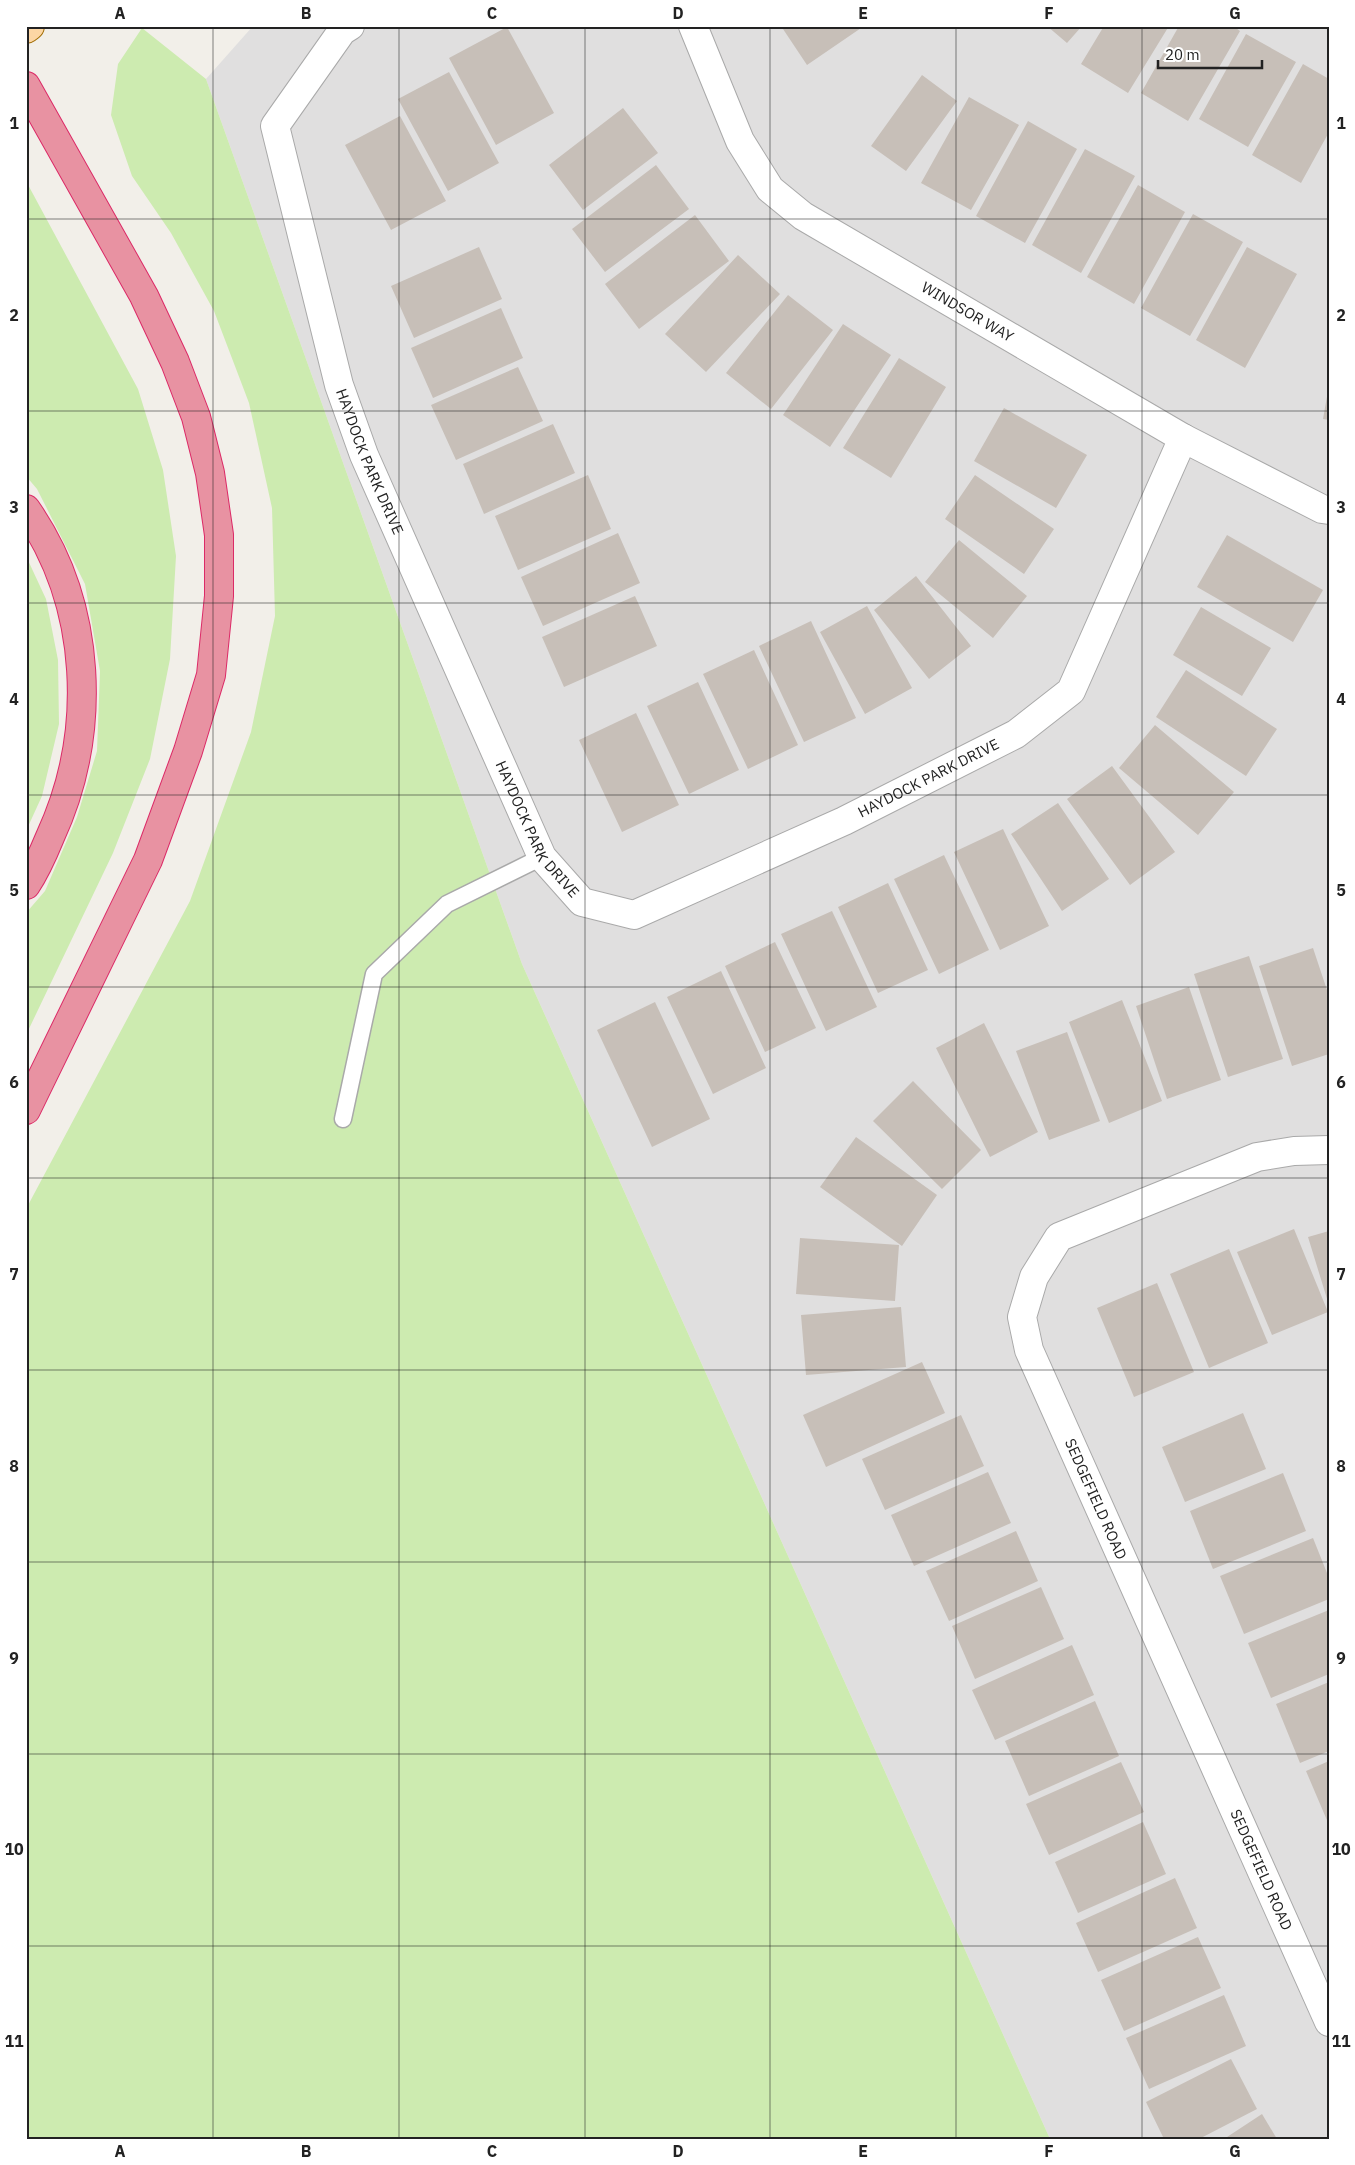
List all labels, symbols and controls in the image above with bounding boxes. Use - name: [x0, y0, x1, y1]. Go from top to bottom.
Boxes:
- text: A: [115, 3, 126, 23]
- text: B: [301, 3, 312, 23]
- text: C: [487, 3, 497, 23]
- text: D: [672, 3, 684, 23]
- text: E: [858, 3, 868, 23]
- text: F: [1044, 3, 1054, 23]
- text: G: [1229, 3, 1241, 23]
- scale bar: [1158, 38, 1261, 70]
- text: 20 m: [1165, 45, 1200, 64]
- text: 1: [9, 113, 19, 133]
- text: 1: [1336, 113, 1346, 133]
- street label: WINDSOR WAY: [918, 277, 1017, 346]
- text: 2: [9, 305, 19, 325]
- text: 2: [1336, 305, 1346, 325]
- street label: HAYDOCK PARK DRIVE: [332, 386, 408, 537]
- text: 3: [9, 497, 19, 517]
- text: 3: [1336, 497, 1346, 517]
- text: 4: [9, 689, 19, 709]
- text: 4: [1336, 689, 1346, 709]
- street label: HAYDOCK PARK DRIVE: [854, 734, 1002, 821]
- street label: HAYDOCK PARK DRIVE: [492, 758, 584, 901]
- text: 5: [9, 880, 19, 900]
- text: 5: [1336, 880, 1346, 900]
- text: 6: [9, 1072, 19, 1092]
- text: 6: [1336, 1072, 1346, 1092]
- text: 7: [9, 1264, 19, 1284]
- text: 7: [1336, 1264, 1346, 1284]
- street label: SEDGEFIELD ROAD: [1061, 1435, 1131, 1562]
- text: 8: [9, 1456, 19, 1476]
- text: 8: [1336, 1456, 1346, 1476]
- text: 9: [9, 1648, 19, 1668]
- text: 9: [1336, 1648, 1346, 1668]
- street label: SEDGEFIELD ROAD: [1226, 1806, 1297, 1933]
- text: 10: [4, 1839, 24, 1859]
- text: 10: [1331, 1839, 1351, 1859]
- text: 11: [4, 2031, 24, 2051]
- text: 11: [1331, 2031, 1351, 2051]
- text: A: [115, 2141, 126, 2161]
- text: B: [301, 2141, 312, 2161]
- text: C: [487, 2141, 497, 2161]
- text: D: [672, 2141, 684, 2161]
- text: E: [858, 2141, 868, 2161]
- text: F: [1044, 2141, 1054, 2161]
- text: G: [1229, 2141, 1241, 2161]

